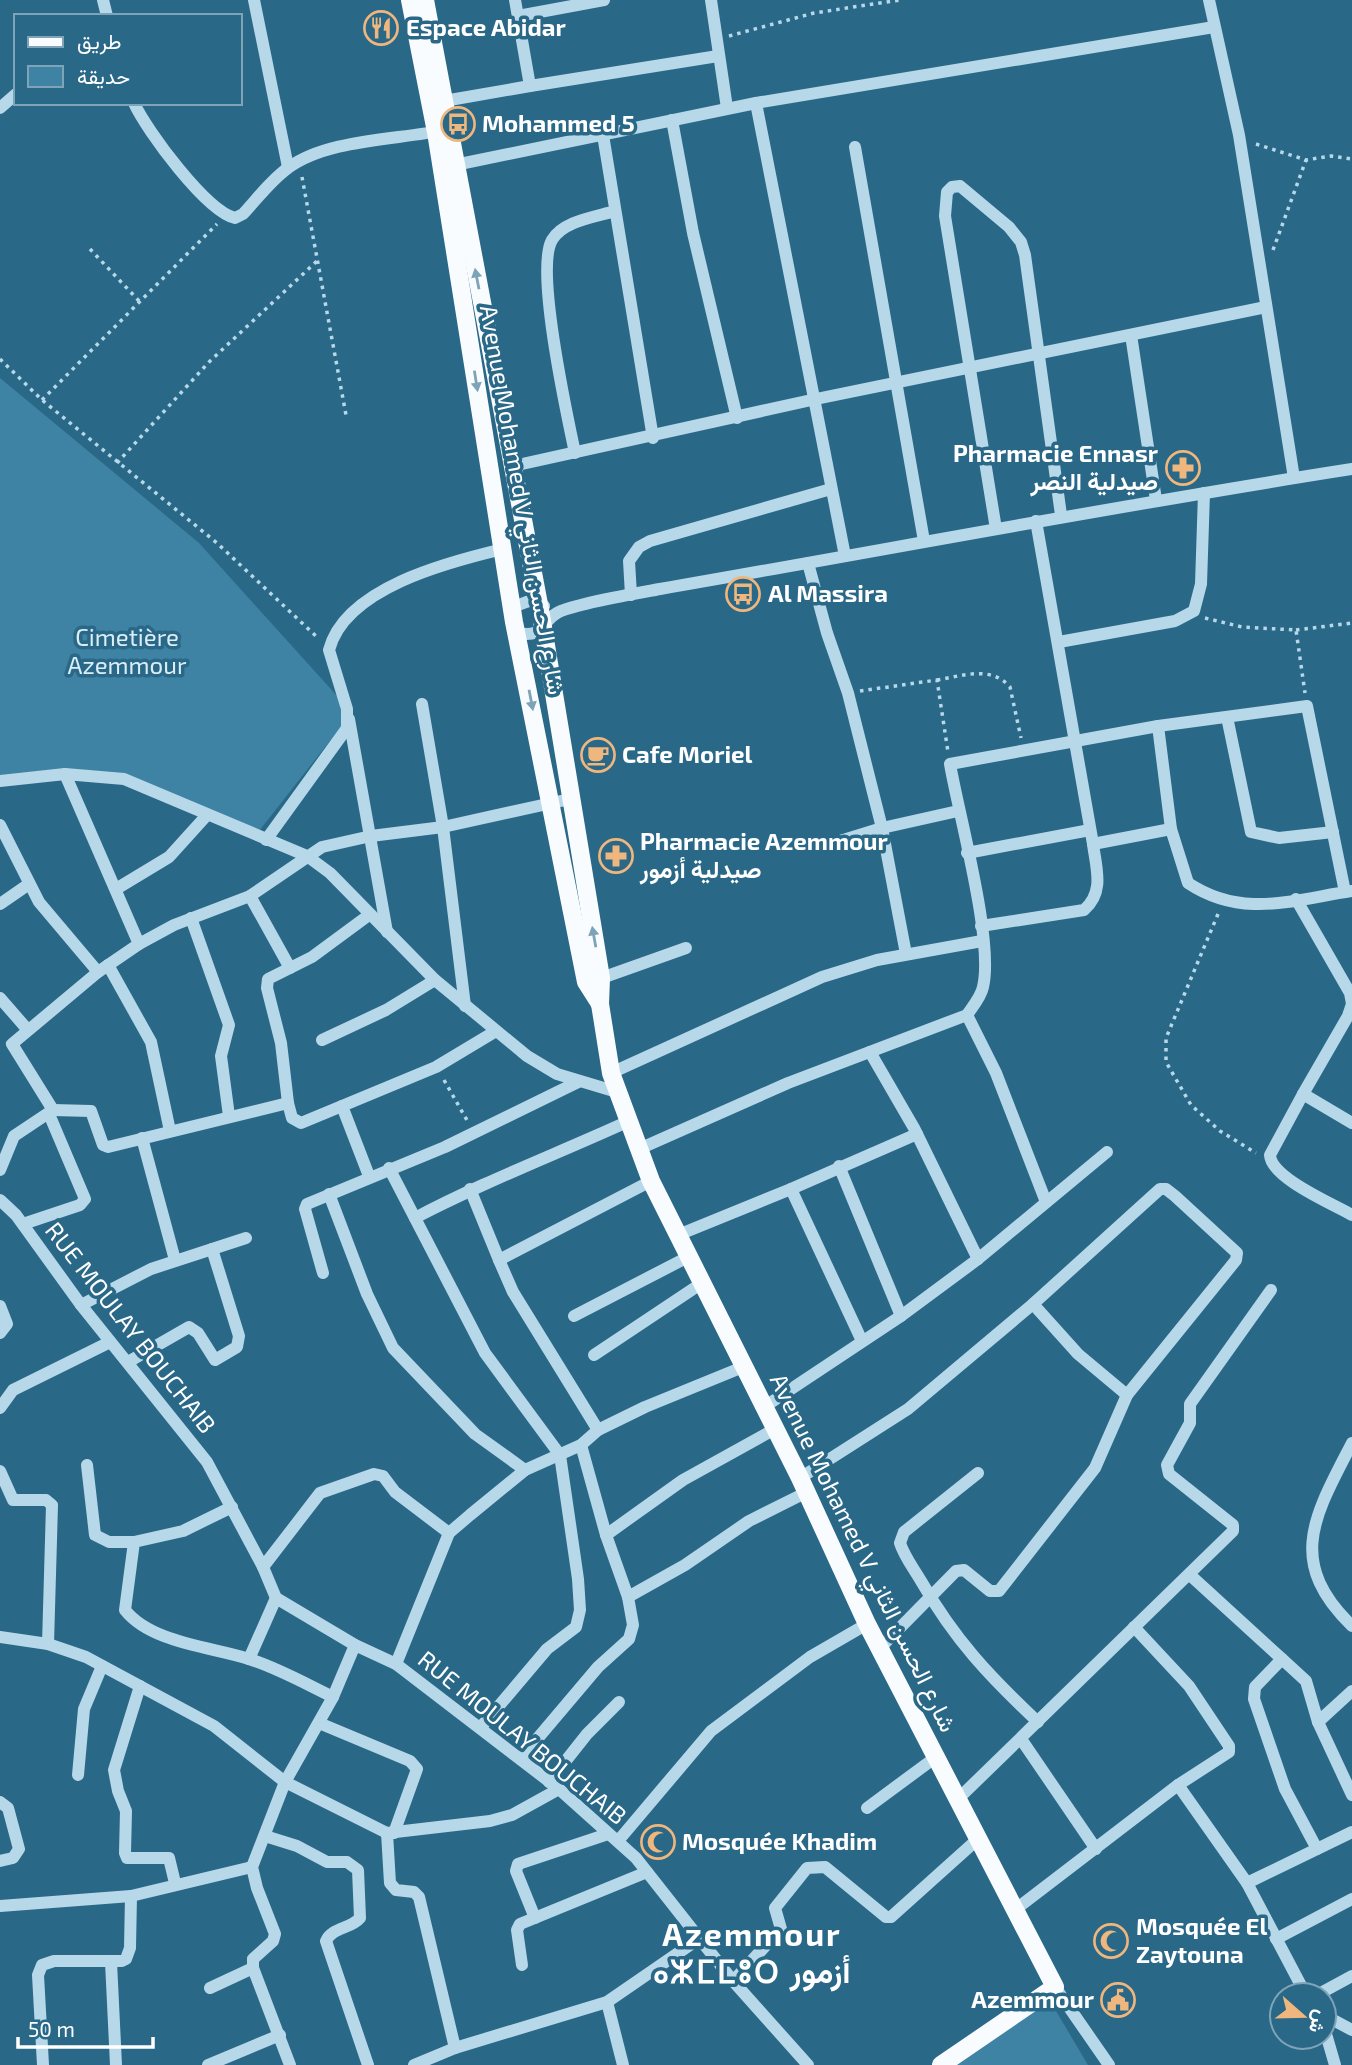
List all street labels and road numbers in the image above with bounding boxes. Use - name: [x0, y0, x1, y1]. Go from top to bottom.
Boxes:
- street label: Avenue Mohamed V شارع الحسن الثاني: [469, 303, 572, 698]
- street label: RUE MOULAY BOUCHAIB: [40, 1216, 223, 1438]
- street label: Avenue Mohamed V شارع الحسن الثاني: [759, 1368, 964, 1739]
- street label: RUE MOULAY BOUCHAIB: [413, 1644, 633, 1830]

